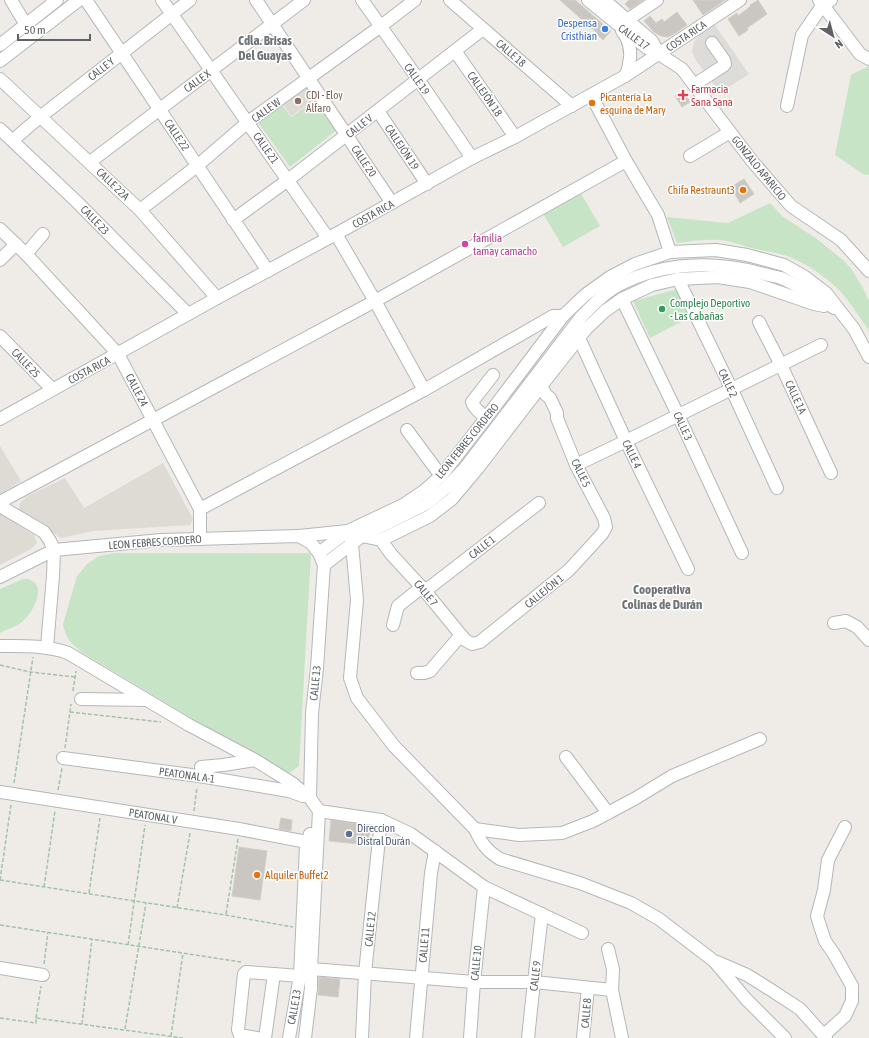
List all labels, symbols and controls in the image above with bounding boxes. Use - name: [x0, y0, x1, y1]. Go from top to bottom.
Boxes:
- scale bar: [18, 16, 90, 42]
- north arrow: [813, 16, 853, 56]
- place label: Despensa Cristhian: [557, 17, 597, 42]
- street label: COSTA RICA: [664, 18, 709, 54]
- street label: CALLE 17: [616, 22, 652, 52]
- text: 50 m: [24, 23, 46, 37]
- marker: Despensa Cristhian: [600, 24, 610, 34]
- district label: Cdla. Brisas Del Guayas: [238, 33, 292, 63]
- street label: CALLE 18: [494, 37, 528, 69]
- text: N: [833, 37, 845, 51]
- street label: CALLE Y: [86, 55, 117, 83]
- street label: CALLE 19: [402, 61, 432, 97]
- street label: CALLE X: [181, 67, 213, 95]
- street label: CALLEJÓN 18: [465, 69, 505, 119]
- place label: Farmacia Sana Sana: [691, 83, 733, 108]
- place label: CDI - Eloy Alfaro: [306, 89, 343, 114]
- marker: Farmacia Sana Sana: [678, 90, 688, 100]
- place label: Picantería La esquina de Mary: [600, 91, 666, 116]
- street label: CALLE W: [249, 95, 283, 125]
- marker: CDI - Eloy Alfaro: [293, 96, 303, 106]
- marker: Picantería La esquina de Mary: [587, 98, 597, 108]
- street label: CALLE V: [343, 112, 375, 140]
- street label: CALLE 22: [162, 117, 192, 153]
- street label: CALLEJÓN 19: [383, 122, 421, 172]
- street label: CALLE 21: [251, 130, 281, 166]
- street label: GONZALO APARICIO: [729, 133, 789, 203]
- street label: CALLE 20: [349, 143, 379, 179]
- street label: CALLE 22A: [94, 166, 132, 203]
- place label: Chifa Restraunt3: [668, 184, 735, 196]
- marker: Chifa Restraunt3: [738, 185, 748, 195]
- street label: COSTA RICA: [350, 197, 396, 230]
- street label: CALLE 23: [78, 203, 112, 237]
- place label: familia tamay camacho: [473, 232, 537, 257]
- marker: familia tamay camacho: [460, 239, 470, 249]
- place label: Complejo Deportivo - Las Cabañas: [670, 297, 750, 322]
- marker: Complejo Deportivo - Las Cabañas: [657, 304, 667, 314]
- street label: CALLE 25: [9, 346, 43, 380]
- street label: COSTA RICA: [66, 354, 113, 386]
- street label: CALLE 2: [716, 367, 740, 399]
- street label: CALLE 24: [123, 372, 151, 408]
- street label: CALLE 1A: [783, 378, 809, 416]
- street label: LEON FEBRES CORDERO: [433, 401, 501, 481]
- street label: CALLE 3: [671, 410, 695, 442]
- street label: CALLE 4: [620, 438, 644, 470]
- street label: CALLE 5: [569, 457, 593, 489]
- street label: LEON FEBRES CORDERO: [108, 533, 202, 551]
- street label: CALLE 1: [466, 533, 498, 561]
- street label: CALLEJÓN 1: [522, 572, 566, 610]
- street label: CALLE 7: [412, 578, 440, 608]
- district label: Cooperativa Colinas de Durán: [622, 582, 702, 612]
- street label: CALLE 13: [307, 665, 323, 701]
- street label: PEATONAL A-1: [158, 765, 216, 785]
- street label: PEATONAL V: [128, 806, 179, 826]
- place label: Direccíon Distral Durán: [357, 822, 410, 847]
- marker: Direccíon Distral Durán: [344, 829, 354, 839]
- place label: Alquiler Buffet2: [265, 869, 329, 881]
- marker: Alquiler Buffet2: [252, 870, 262, 880]
- street label: CALLE 12: [362, 911, 378, 947]
- street label: CALLE 11: [416, 927, 432, 963]
- street label: CALLE 10: [468, 945, 484, 981]
- street label: CALLE 9: [527, 960, 543, 992]
- street label: CALLE 13: [285, 989, 303, 1025]
- street label: CALLE 8: [579, 997, 593, 1029]

